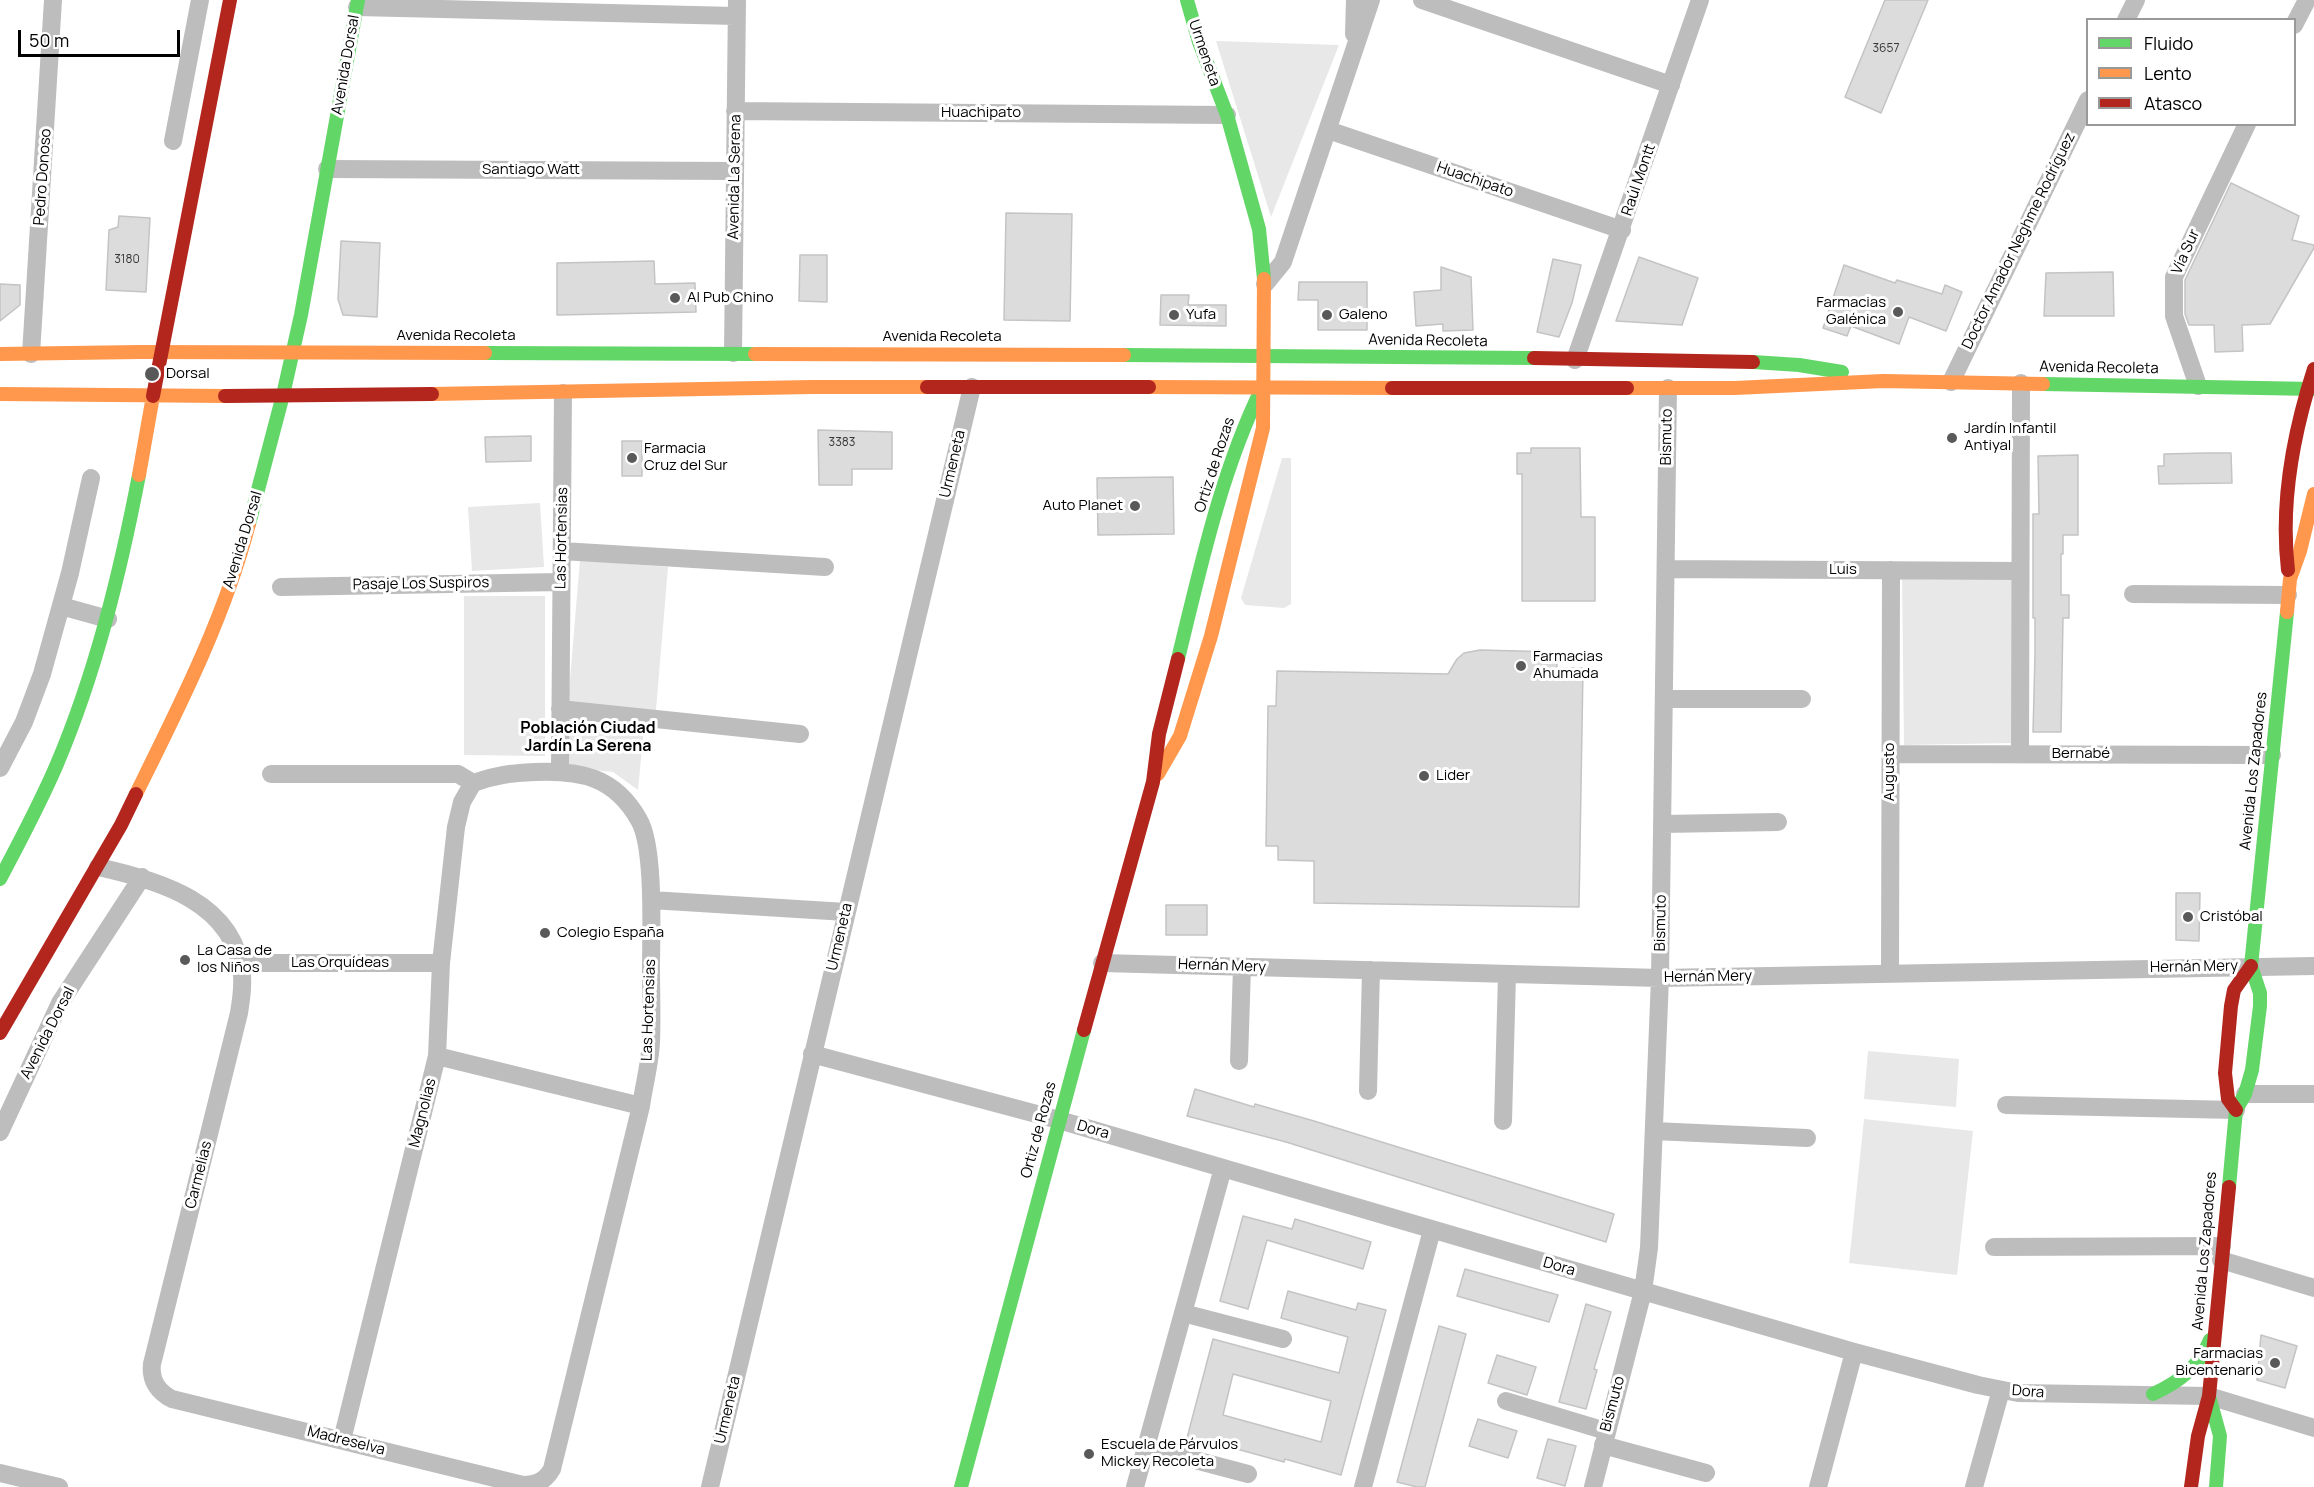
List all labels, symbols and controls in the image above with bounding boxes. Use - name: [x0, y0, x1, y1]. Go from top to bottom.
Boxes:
- street label: Avenida Dorsal: [328, 14, 364, 116]
- street label: Urmeneta: [1184, 17, 1224, 89]
- scale bar: [21, 18, 183, 56]
- legend: [2086, 18, 2296, 126]
- text: 50 m: [29, 28, 69, 52]
- text: Fluido: [2144, 31, 2193, 55]
- house number: 3657: [1872, 42, 1900, 56]
- text: Lento: [2144, 61, 2192, 85]
- text: Atasco: [2144, 91, 2202, 115]
- street label: Huachipato: [941, 104, 1021, 122]
- street label: Avenida La Serena: [725, 114, 745, 240]
- street label: Pedro Donoso: [31, 128, 55, 226]
- street label: Doctor Amador Neghme Rodríguez: [1959, 130, 2079, 352]
- street label: Raúl Montt: [1618, 142, 1660, 218]
- street label: Huachipato: [1434, 158, 1516, 202]
- street label: Santiago Watt: [482, 161, 580, 179]
- street label: Vía Sur: [2168, 227, 2204, 277]
- house number: 3180: [114, 253, 140, 267]
- place label: Al Pub Chino: [687, 289, 774, 307]
- marker: Al Pub Chino: [668, 291, 682, 305]
- place label: Farmacias Galénica: [1816, 294, 1886, 329]
- marker: Farmacias Galénica: [1891, 305, 1905, 319]
- place label: Yufa: [1186, 306, 1216, 324]
- place label: Galeno: [1339, 306, 1388, 324]
- marker: Yufa: [1167, 308, 1181, 322]
- marker: Galeno: [1320, 308, 1334, 322]
- street label: Avenida Recoleta: [396, 327, 516, 345]
- street label: Avenida Recoleta: [882, 328, 1002, 346]
- street label: Avenida Recoleta: [1368, 331, 1488, 351]
- street label: Avenida Recoleta: [2039, 358, 2159, 378]
- marker: Dorsal: [143, 365, 161, 383]
- place label: Dorsal: [166, 365, 210, 383]
- street label: Bismuto: [1658, 408, 1676, 466]
- street label: Ortiz de Rozas: [1191, 415, 1239, 515]
- place label: Jardín Infantil Antiyal: [1964, 420, 2057, 455]
- street label: Urmeneta: [936, 428, 970, 500]
- marker: Jardín Infantil Antiyal: [1945, 431, 1959, 445]
- house number: 3383: [829, 436, 855, 450]
- place label: Farmacia Cruz del Sur: [644, 440, 728, 475]
- marker: Farmacia Cruz del Sur: [625, 451, 639, 465]
- street label: Las Hortensias: [552, 487, 572, 589]
- street label: Avenida Dorsal: [220, 489, 266, 591]
- place label: Auto Planet: [1042, 497, 1123, 515]
- marker: Auto Planet: [1128, 499, 1142, 513]
- street label: Luis: [1829, 561, 1857, 579]
- street label: Pasaje Los Suspiros: [353, 574, 489, 594]
- place label: Farmacias Ahumada: [1533, 648, 1603, 683]
- marker: Farmacias Ahumada: [1514, 659, 1528, 673]
- street label: Avenida Los Zapadores: [2237, 691, 2271, 851]
- district label: Población Ciudad Jardín La Serena: [520, 719, 656, 757]
- street label: Augusto: [1881, 743, 1899, 801]
- street label: Bernabé: [2052, 745, 2110, 763]
- place label: Lider: [1436, 767, 1470, 785]
- marker: Lider: [1417, 769, 1431, 783]
- street label: Bismuto: [1652, 894, 1670, 952]
- street label: Urmeneta: [823, 901, 857, 973]
- place label: Cristóbal: [2200, 908, 2263, 926]
- marker: Cristóbal: [2181, 910, 2195, 924]
- place label: Colegio España: [557, 924, 664, 942]
- marker: Colegio España: [538, 926, 552, 940]
- place label: La Casa de los Niños: [197, 942, 272, 977]
- marker: La Casa de los Niños: [178, 953, 192, 967]
- street label: Las Orquídeas: [291, 954, 389, 972]
- street label: Hernán Mery: [1178, 955, 1266, 977]
- street label: Hernán Mery: [2150, 957, 2238, 977]
- street label: Las Hortensias: [638, 959, 660, 1061]
- street label: Hernán Mery: [1664, 967, 1752, 987]
- street label: Avenida Dorsal: [17, 984, 79, 1082]
- street label: Magnolias: [406, 1076, 440, 1150]
- street label: Ortiz de Rozas: [1017, 1080, 1061, 1180]
- street label: Dora: [1075, 1117, 1111, 1143]
- street label: Carmelias: [182, 1139, 216, 1211]
- street label: Avenida Los Zapadores: [2189, 1171, 2221, 1331]
- street label: Dora: [1541, 1254, 1577, 1280]
- place label: Farmacias Bicentenario: [2175, 1345, 2263, 1380]
- marker: Farmacias Bicentenario: [2268, 1356, 2282, 1370]
- street label: Urmeneta: [711, 1374, 745, 1446]
- street label: Bismuto: [1597, 1374, 1629, 1434]
- street label: Dora: [2011, 1382, 2045, 1402]
- street label: Madreselva: [305, 1423, 387, 1459]
- place label: Escuela de Párvulos Mickey Recoleta: [1101, 1436, 1238, 1471]
- marker: Escuela de Párvulos Mickey Recoleta: [1082, 1447, 1096, 1461]

